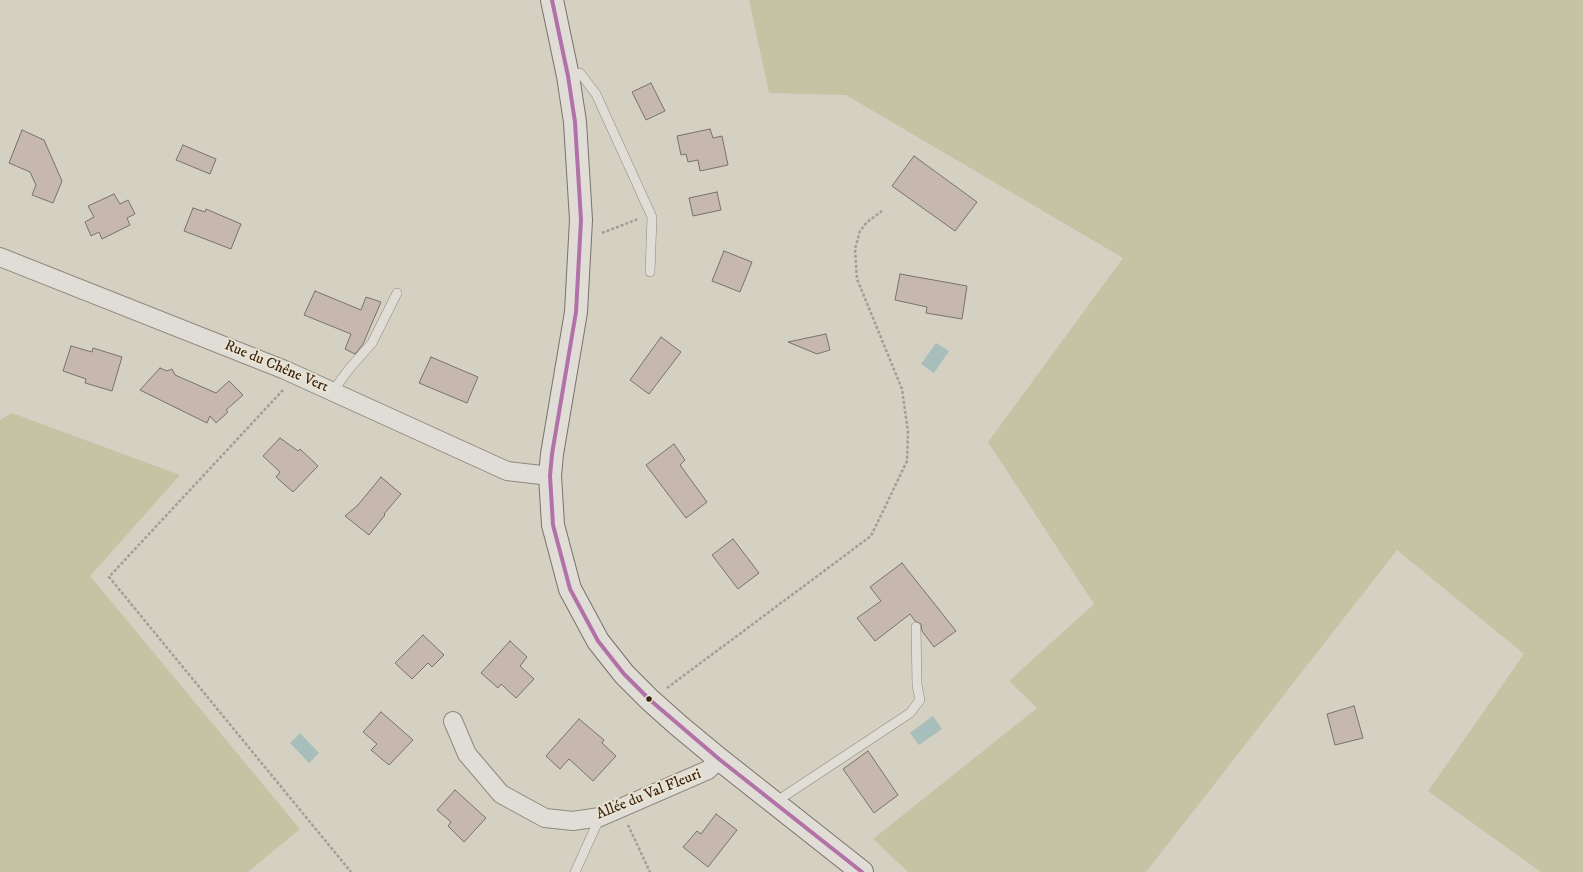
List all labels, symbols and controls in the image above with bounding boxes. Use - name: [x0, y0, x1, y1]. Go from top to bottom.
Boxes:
- street label: Rue du Chêne Vert: [221, 337, 331, 397]
- unlabelled marker: [644, 694, 654, 704]
- street label: Allée du Val Fleuri: [594, 766, 704, 824]

